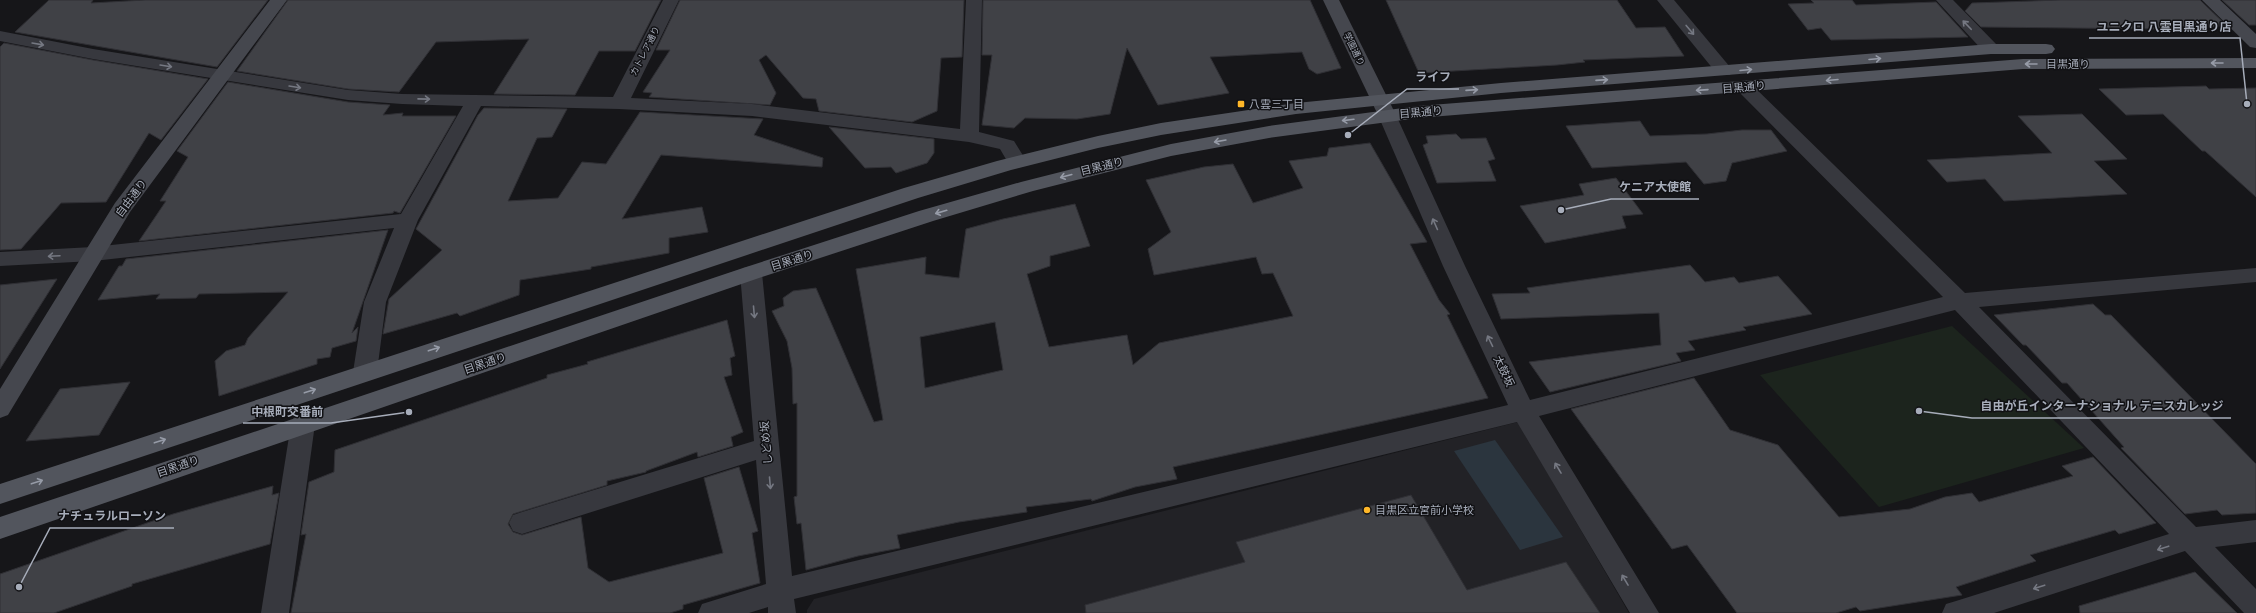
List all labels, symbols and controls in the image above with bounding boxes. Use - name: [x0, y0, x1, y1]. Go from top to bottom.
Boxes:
- callout: ユニクロ 八雲目黒通り店: [2089, 14, 2240, 38]
- text: ユニクロ 八雲目黒通り店: [2097, 19, 2231, 35]
- one-way arrow: [1963, 20, 1972, 30]
- street label: カトレア通り: [627, 24, 663, 78]
- one-way arrow: [1685, 24, 1694, 35]
- street label: 学園通り: [1341, 30, 1367, 68]
- one-way arrow: [31, 40, 44, 48]
- one-way arrow: [1868, 55, 1881, 62]
- street label: 目黒通り: [2046, 57, 2090, 71]
- one-way arrow: [2211, 59, 2224, 67]
- one-way arrow: [2025, 60, 2038, 68]
- one-way arrow: [159, 62, 172, 70]
- callout: ライフ: [1407, 65, 1459, 89]
- one-way arrow: [1739, 66, 1752, 73]
- text: ライフ: [1415, 69, 1451, 85]
- one-way arrow: [1826, 76, 1839, 84]
- one-way arrow: [1595, 77, 1608, 84]
- street label: 目黒通り: [1721, 78, 1767, 96]
- one-way arrow: [288, 83, 301, 91]
- one-way arrow: [1465, 86, 1478, 93]
- one-way arrow: [1696, 87, 1709, 94]
- one-way arrow: [417, 95, 430, 103]
- place label: 八雲三丁目: [1249, 97, 1304, 111]
- marker: 八雲三丁目: [1236, 99, 1246, 109]
- street label: 目黒通り: [1398, 103, 1444, 121]
- one-way arrow: [1342, 116, 1355, 124]
- one-way arrow: [1214, 137, 1227, 145]
- street label: 目黒通り: [1079, 154, 1125, 178]
- one-way arrow: [1060, 172, 1073, 180]
- callout: ケニア大使館: [1611, 175, 1699, 199]
- street label: 自由通り: [112, 176, 150, 220]
- text: ケニア大使館: [1619, 179, 1691, 195]
- one-way arrow: [935, 209, 948, 216]
- one-way arrow: [1431, 218, 1438, 230]
- street label: 目黒通り: [769, 247, 815, 273]
- one-way arrow: [48, 252, 61, 259]
- one-way arrow: [751, 305, 758, 318]
- one-way arrow: [1486, 336, 1493, 348]
- one-way arrow: [427, 345, 439, 353]
- street label: 目黒通り: [462, 349, 508, 377]
- street label: 太鼓坂: [1490, 353, 1518, 389]
- one-way arrow: [304, 386, 316, 394]
- callout: 自由が丘インターナショナル テニスカレッジ: [1972, 394, 2231, 418]
- text: 自由が丘インターナショナル テニスカレッジ: [1981, 398, 2223, 414]
- callout: 中根町交番前: [243, 399, 331, 423]
- text: 中根町交番前: [251, 404, 323, 420]
- street label: しどめ坂: [757, 420, 775, 466]
- one-way arrow: [154, 436, 166, 444]
- street label: 目黒通り: [155, 452, 201, 480]
- one-way arrow: [1554, 463, 1562, 474]
- one-way arrow: [766, 476, 774, 489]
- one-way arrow: [31, 477, 43, 485]
- place label: 目黒区立宮前小学校: [1375, 503, 1474, 517]
- callout: ナチュラルローソン: [50, 504, 174, 528]
- marker: 目黒区立宮前小学校: [1362, 505, 1372, 515]
- text: ナチュラルローソン: [58, 508, 166, 524]
- one-way arrow: [2156, 545, 2169, 552]
- one-way arrow: [1621, 575, 1629, 586]
- one-way arrow: [2033, 584, 2046, 591]

